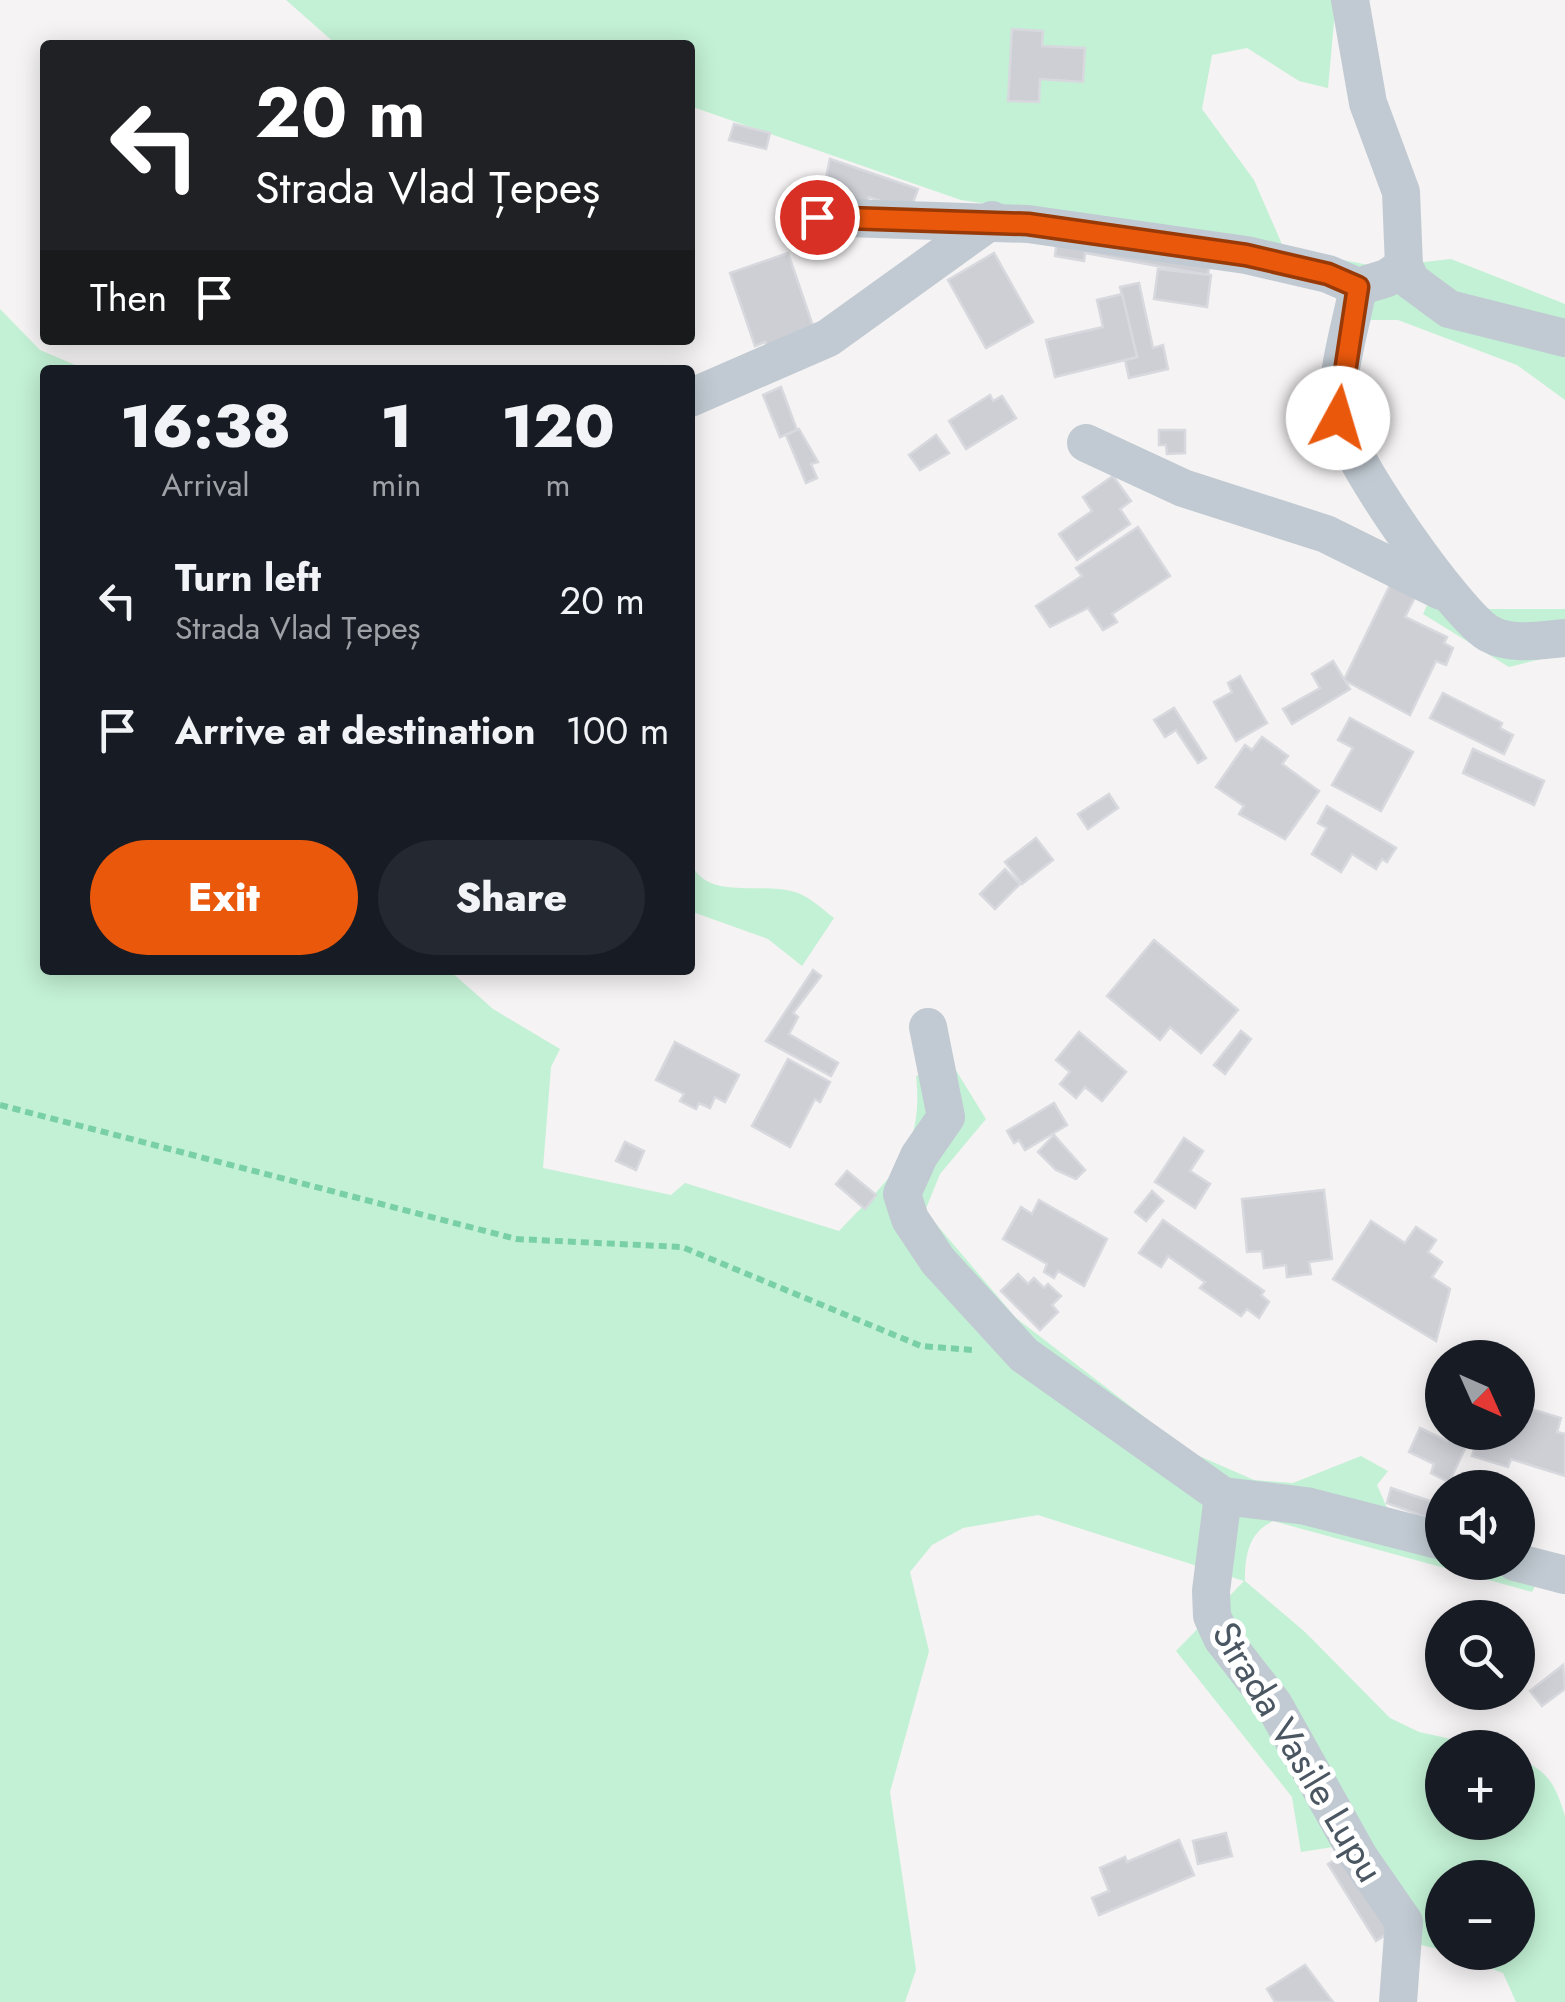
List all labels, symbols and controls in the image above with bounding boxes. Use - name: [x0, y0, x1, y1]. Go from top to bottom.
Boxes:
- text: 20 m: [255, 62, 426, 163]
- icon: left: [90, 80, 220, 210]
- text: Strada Vlad Țepeș: [255, 155, 600, 220]
- pin: [775, 175, 860, 260]
- icon: arrive: [790, 190, 845, 245]
- text: Then: [90, 270, 167, 325]
- icon: arrive: [187, 270, 242, 325]
- position arrow: [1286, 366, 1390, 470]
- text: 16:38: [120, 383, 291, 470]
- text: 1: [380, 383, 412, 470]
- text: 120: [501, 383, 615, 470]
- text: Arrival: [161, 462, 250, 508]
- text: min: [371, 462, 421, 508]
- text: m: [546, 462, 571, 508]
- text: Turn left: [175, 550, 321, 605]
- icon: left: [90, 573, 145, 628]
- text: 20 m: [560, 573, 645, 628]
- text: Strada Vlad Țepeș: [175, 605, 421, 651]
- icon: arrive: [90, 703, 145, 758]
- text: Arrive at destination: [175, 703, 536, 758]
- text: 100 m: [566, 703, 669, 758]
- button: Exit: [90, 840, 358, 955]
- button: Share: [378, 840, 645, 955]
- north arrow: [1425, 1340, 1535, 1450]
- map controls: [1425, 1340, 1535, 1970]
- button: sound: [1425, 1470, 1535, 1580]
- button: search: [1425, 1600, 1535, 1710]
- street label: Strada Vasile Lupu: [1199, 1611, 1398, 1892]
- button: +: [1425, 1730, 1535, 1840]
- button: −: [1425, 1860, 1535, 1970]

